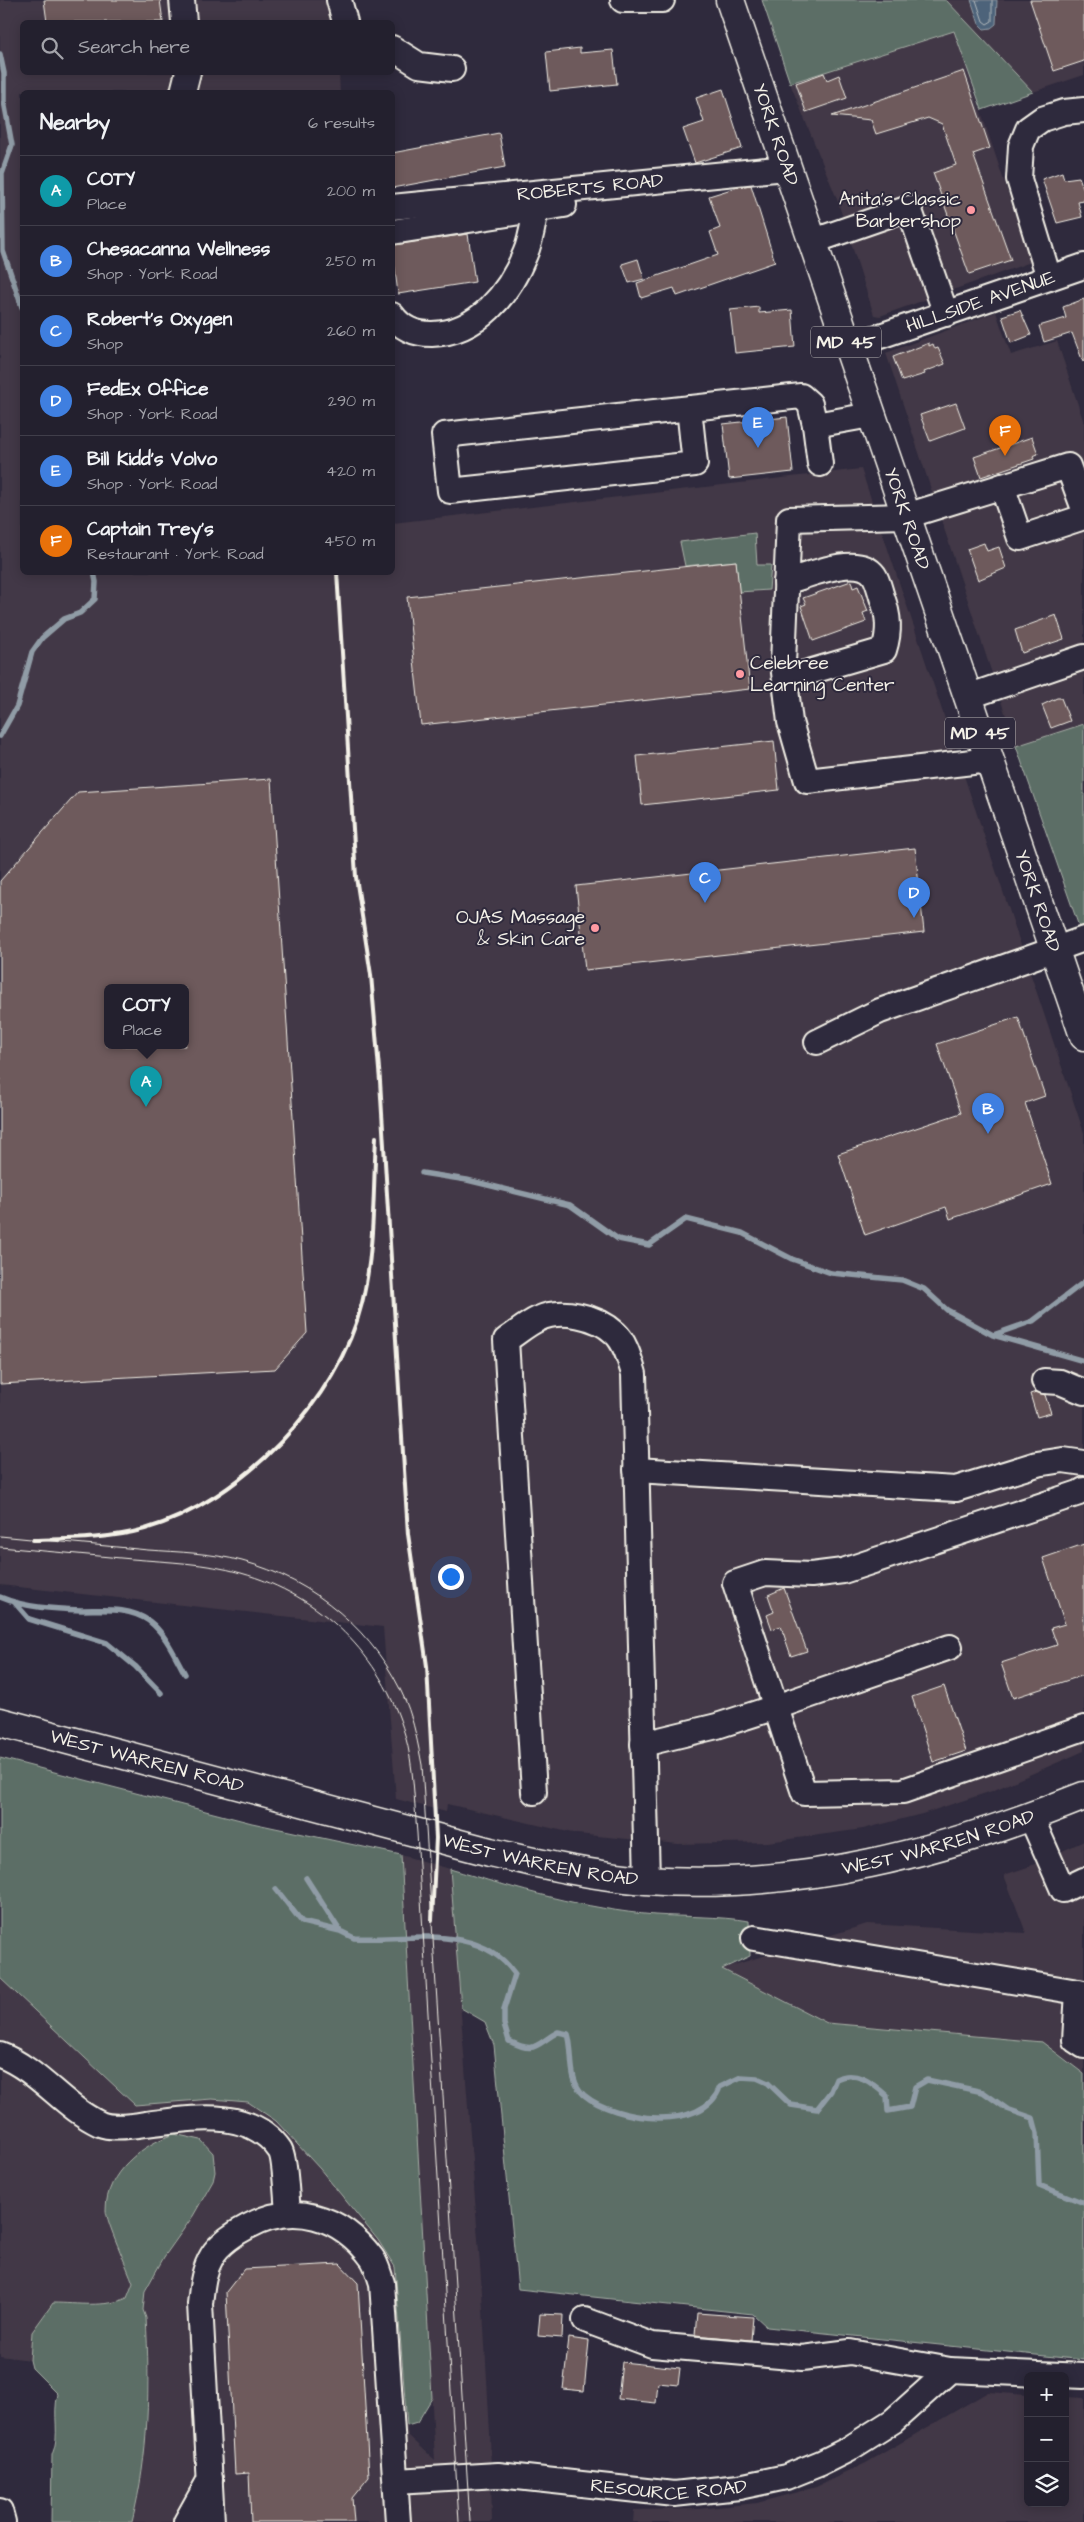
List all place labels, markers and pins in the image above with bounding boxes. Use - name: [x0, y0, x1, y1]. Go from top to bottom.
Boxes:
- place label: Anita's Classic Barbershop: [839, 186, 961, 235]
- marker: Anita's Classic Barbershop: [965, 204, 977, 216]
- pin: E: [742, 407, 774, 448]
- pin: F: [989, 415, 1021, 456]
- place label: Celebree Learning Center: [750, 650, 895, 700]
- marker: Celebree Learning Center: [734, 668, 746, 680]
- pin: C: [689, 862, 721, 903]
- pin: D: [898, 877, 930, 918]
- place label: OJAS Massage & Skin Care: [456, 904, 585, 953]
- marker: OJAS Massage & Skin Care: [589, 922, 601, 934]
- pin: A: [130, 1066, 162, 1107]
- pin: B: [972, 1093, 1004, 1134]

